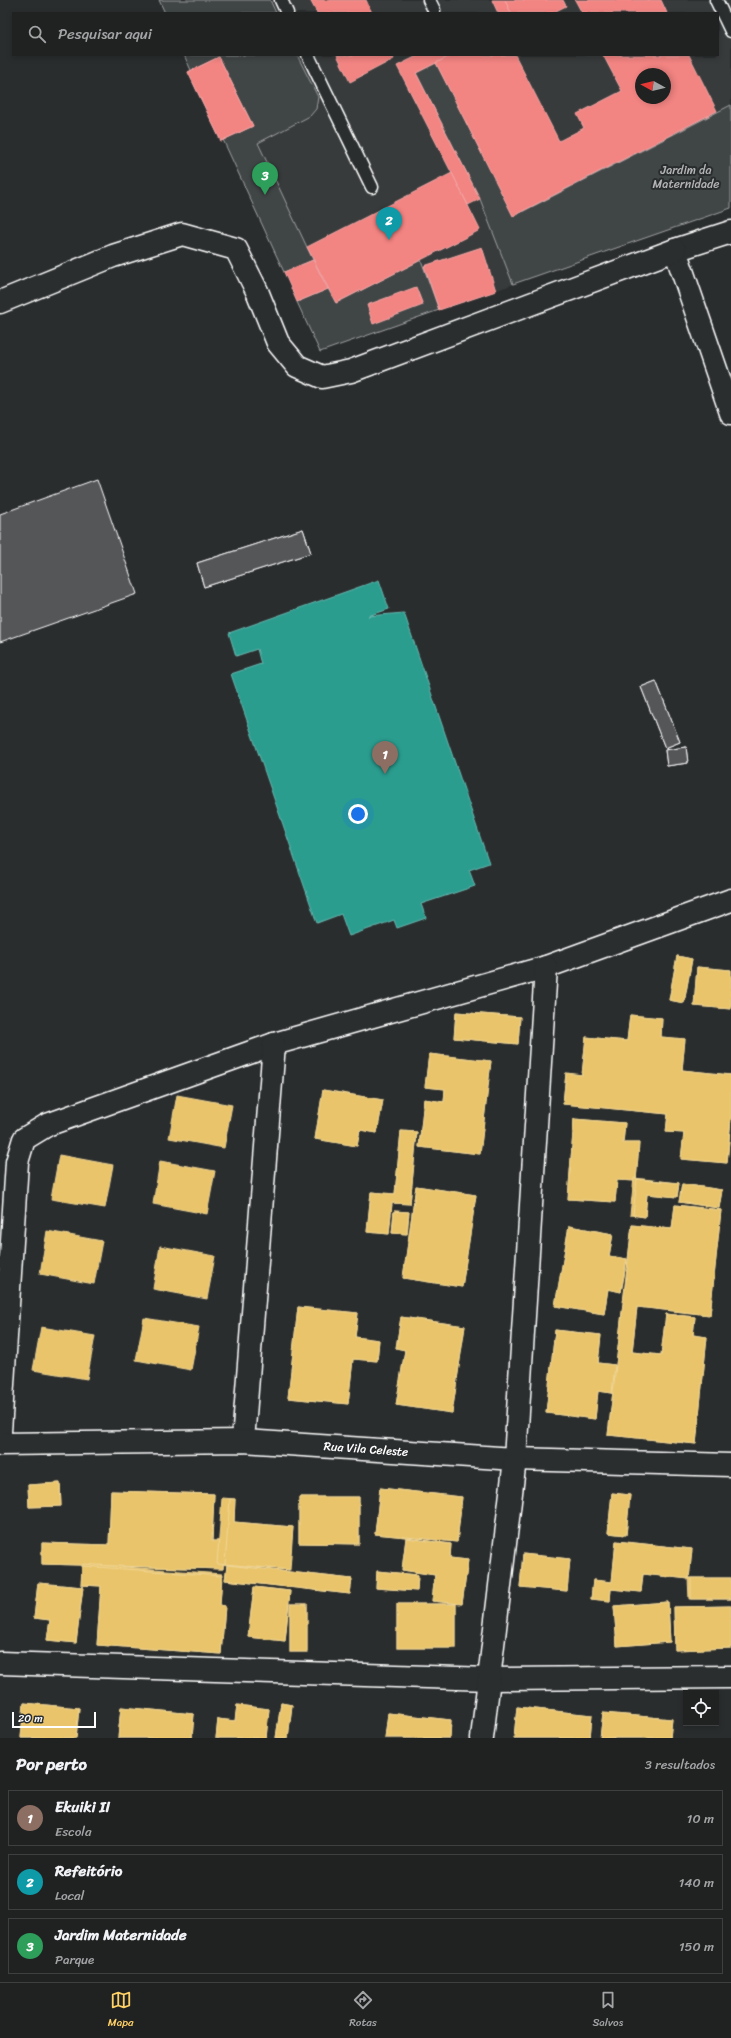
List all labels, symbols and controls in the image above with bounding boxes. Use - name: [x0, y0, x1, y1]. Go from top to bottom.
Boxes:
- search box: [12, 12, 719, 56]
- text: Pesquisar aqui: [58, 21, 152, 47]
- icon: search: [26, 23, 48, 45]
- north arrow: [635, 68, 671, 104]
- park label: Jardim da Maternidade: [653, 159, 719, 195]
- pin: 3: [252, 162, 278, 195]
- pin: 2: [376, 207, 402, 240]
- pin: 1: [372, 741, 398, 774]
- your location: [348, 804, 368, 824]
- street label: Rua Vila Celeste: [323, 1435, 409, 1463]
- map controls: [683, 1690, 719, 1726]
- button: locate: [683, 1690, 719, 1726]
- text: 20 m: [18, 1709, 43, 1728]
- scale bar: [12, 1710, 96, 1729]
- text: Por perto: [16, 1749, 87, 1779]
- text: 3 resultados: [645, 1753, 715, 1776]
- text: Ekuiki II: [55, 1794, 110, 1820]
- text: 1: [27, 1807, 33, 1830]
- text: 10 m: [687, 1807, 714, 1830]
- text: Escola: [55, 1820, 92, 1843]
- text: Refeitório: [55, 1858, 122, 1884]
- text: 2: [26, 1871, 34, 1894]
- text: 140 m: [679, 1871, 714, 1894]
- text: Local: [55, 1884, 84, 1907]
- text: Jardim Maternidade: [55, 1922, 187, 1948]
- text: 3: [26, 1935, 34, 1958]
- text: 150 m: [679, 1935, 714, 1958]
- text: Parque: [55, 1948, 94, 1971]
- tab: Mapa: [108, 1989, 134, 2032]
- tab: Rotas: [349, 1989, 377, 2032]
- tab: Salvos: [592, 1989, 623, 2032]

